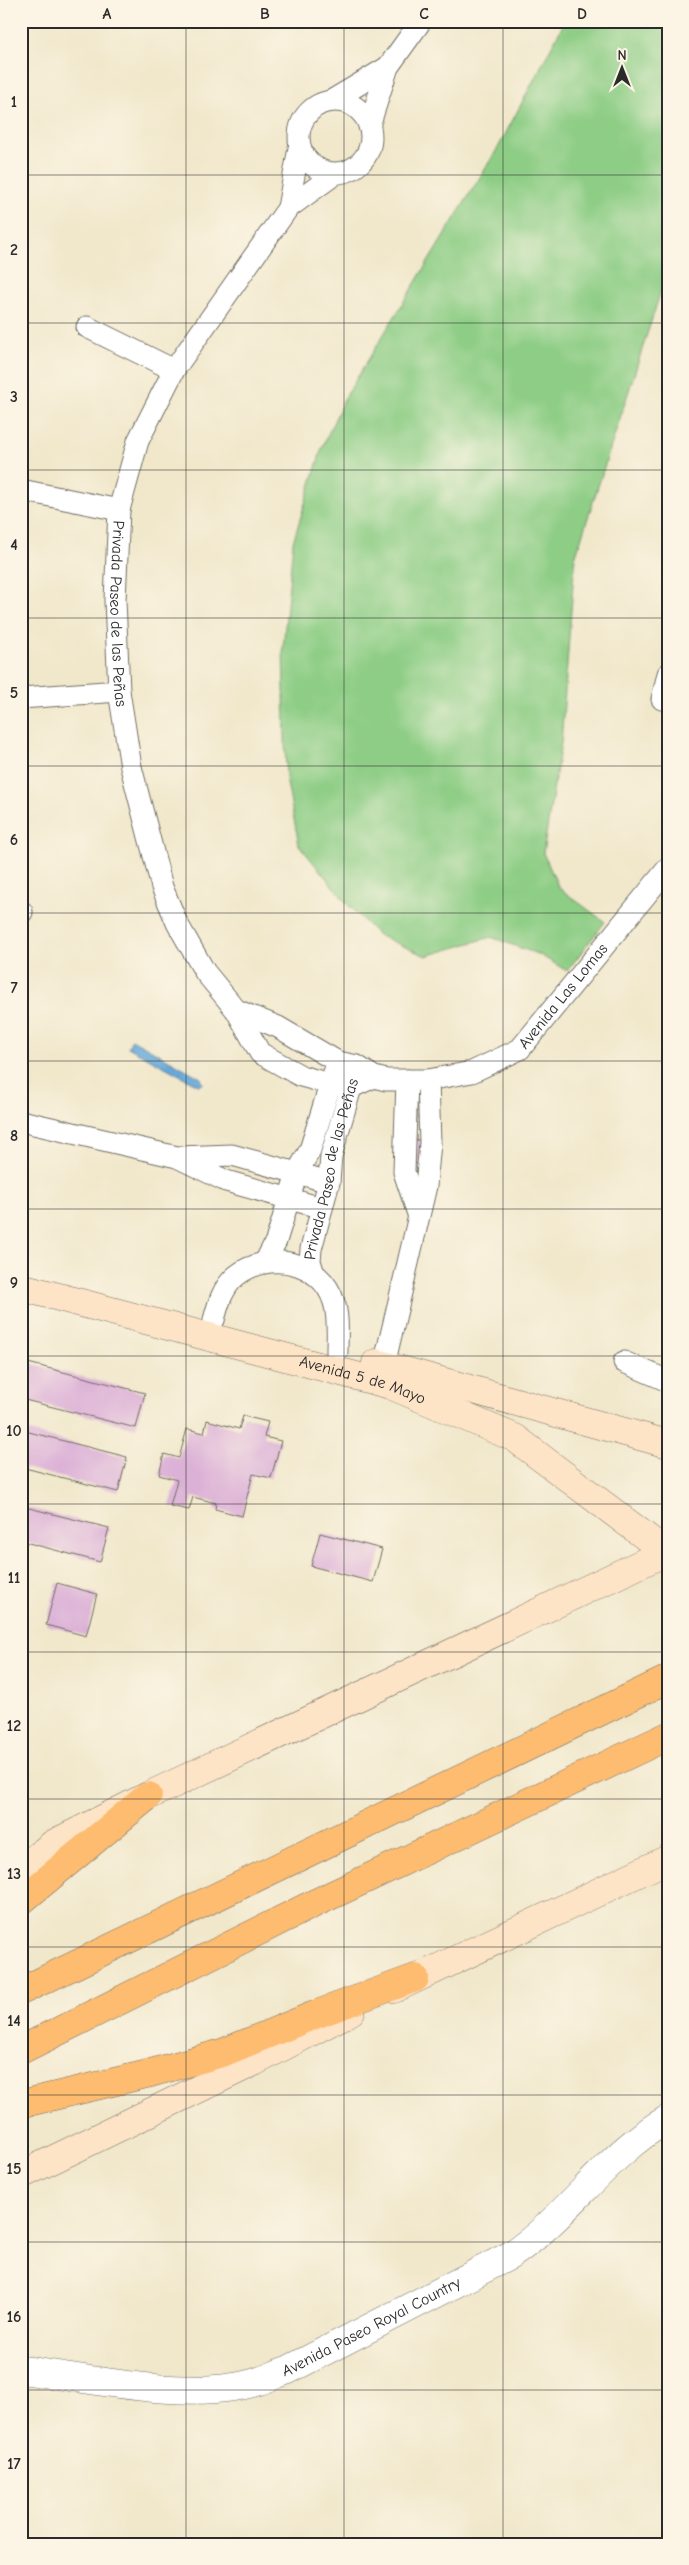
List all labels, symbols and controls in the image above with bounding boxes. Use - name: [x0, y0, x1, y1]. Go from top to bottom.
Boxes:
- text: A: [103, 5, 112, 23]
- text: B: [260, 5, 270, 23]
- text: C: [419, 5, 429, 23]
- text: D: [577, 5, 587, 23]
- north arrow: [596, 42, 646, 92]
- text: N: [617, 47, 627, 64]
- text: 1: [11, 93, 17, 111]
- text: 2: [10, 241, 18, 259]
- text: 3: [10, 388, 18, 406]
- street label: Privada Paseo de las Peñas: [106, 520, 130, 708]
- text: 4: [10, 536, 18, 554]
- text: 5: [10, 684, 18, 702]
- text: 6: [10, 831, 18, 849]
- street label: Avenida Las Lomas: [515, 940, 612, 1052]
- text: 7: [10, 979, 18, 997]
- street label: Privada Paseo de las Peñas: [301, 1076, 362, 1261]
- text: 8: [10, 1127, 18, 1145]
- text: 9: [10, 1274, 18, 1292]
- street label: Avenida 5 de Mayo: [297, 1352, 428, 1408]
- text: 10: [6, 1422, 22, 1440]
- text: 11: [8, 1569, 20, 1587]
- text: 12: [7, 1717, 21, 1735]
- text: 13: [7, 1865, 21, 1883]
- text: 14: [7, 2012, 21, 2030]
- text: 15: [7, 2160, 21, 2178]
- street label: Avenida Paseo Royal Country: [280, 2273, 465, 2380]
- text: 16: [7, 2308, 21, 2326]
- text: 17: [7, 2455, 22, 2473]

